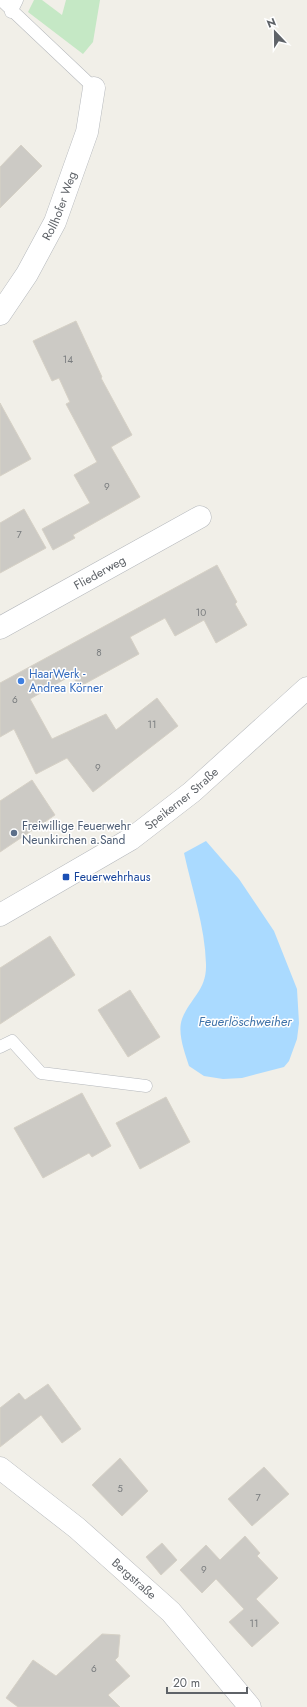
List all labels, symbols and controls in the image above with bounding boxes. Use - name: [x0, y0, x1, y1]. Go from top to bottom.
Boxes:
- north arrow: [255, 12, 295, 52]
- text: N: [264, 14, 278, 32]
- street label: Rollhofer Weg: [38, 169, 81, 244]
- house number: 14: [63, 352, 73, 367]
- house number: 9: [104, 479, 110, 494]
- house number: 7: [16, 527, 22, 542]
- street label: Fliederweg: [71, 551, 129, 594]
- house number: 10: [196, 605, 206, 620]
- house number: 8: [96, 645, 102, 660]
- place label: HaarWerk - Andrea Körner: [29, 665, 104, 697]
- marker: HaarWerk - Andrea Körner: [16, 676, 26, 686]
- house number: 6: [12, 692, 18, 707]
- house number: 11: [148, 717, 157, 732]
- house number: 9: [95, 760, 101, 775]
- street label: Speikerner Straße: [141, 763, 222, 834]
- place label: Freiwillige Feuerwehr Neunkirchen a.Sand: [22, 817, 132, 849]
- marker: Freiwillige Feuerwehr Neunkirchen a.Sand: [9, 828, 19, 838]
- place label: Feuerwehrhaus: [74, 868, 151, 886]
- marker: Feuerwehrhaus: [61, 872, 71, 882]
- water label: Feuerlöschweiher: [199, 1012, 292, 1031]
- house number: 5: [117, 1481, 123, 1496]
- house number: 7: [255, 1490, 261, 1505]
- street label: Bergstraße: [108, 1554, 160, 1604]
- house number: 9: [201, 1562, 207, 1577]
- house number: 11: [250, 1616, 259, 1631]
- house number: 6: [91, 1661, 97, 1676]
- scale bar: [167, 1669, 247, 1695]
- text: 20 m: [173, 1674, 200, 1692]

